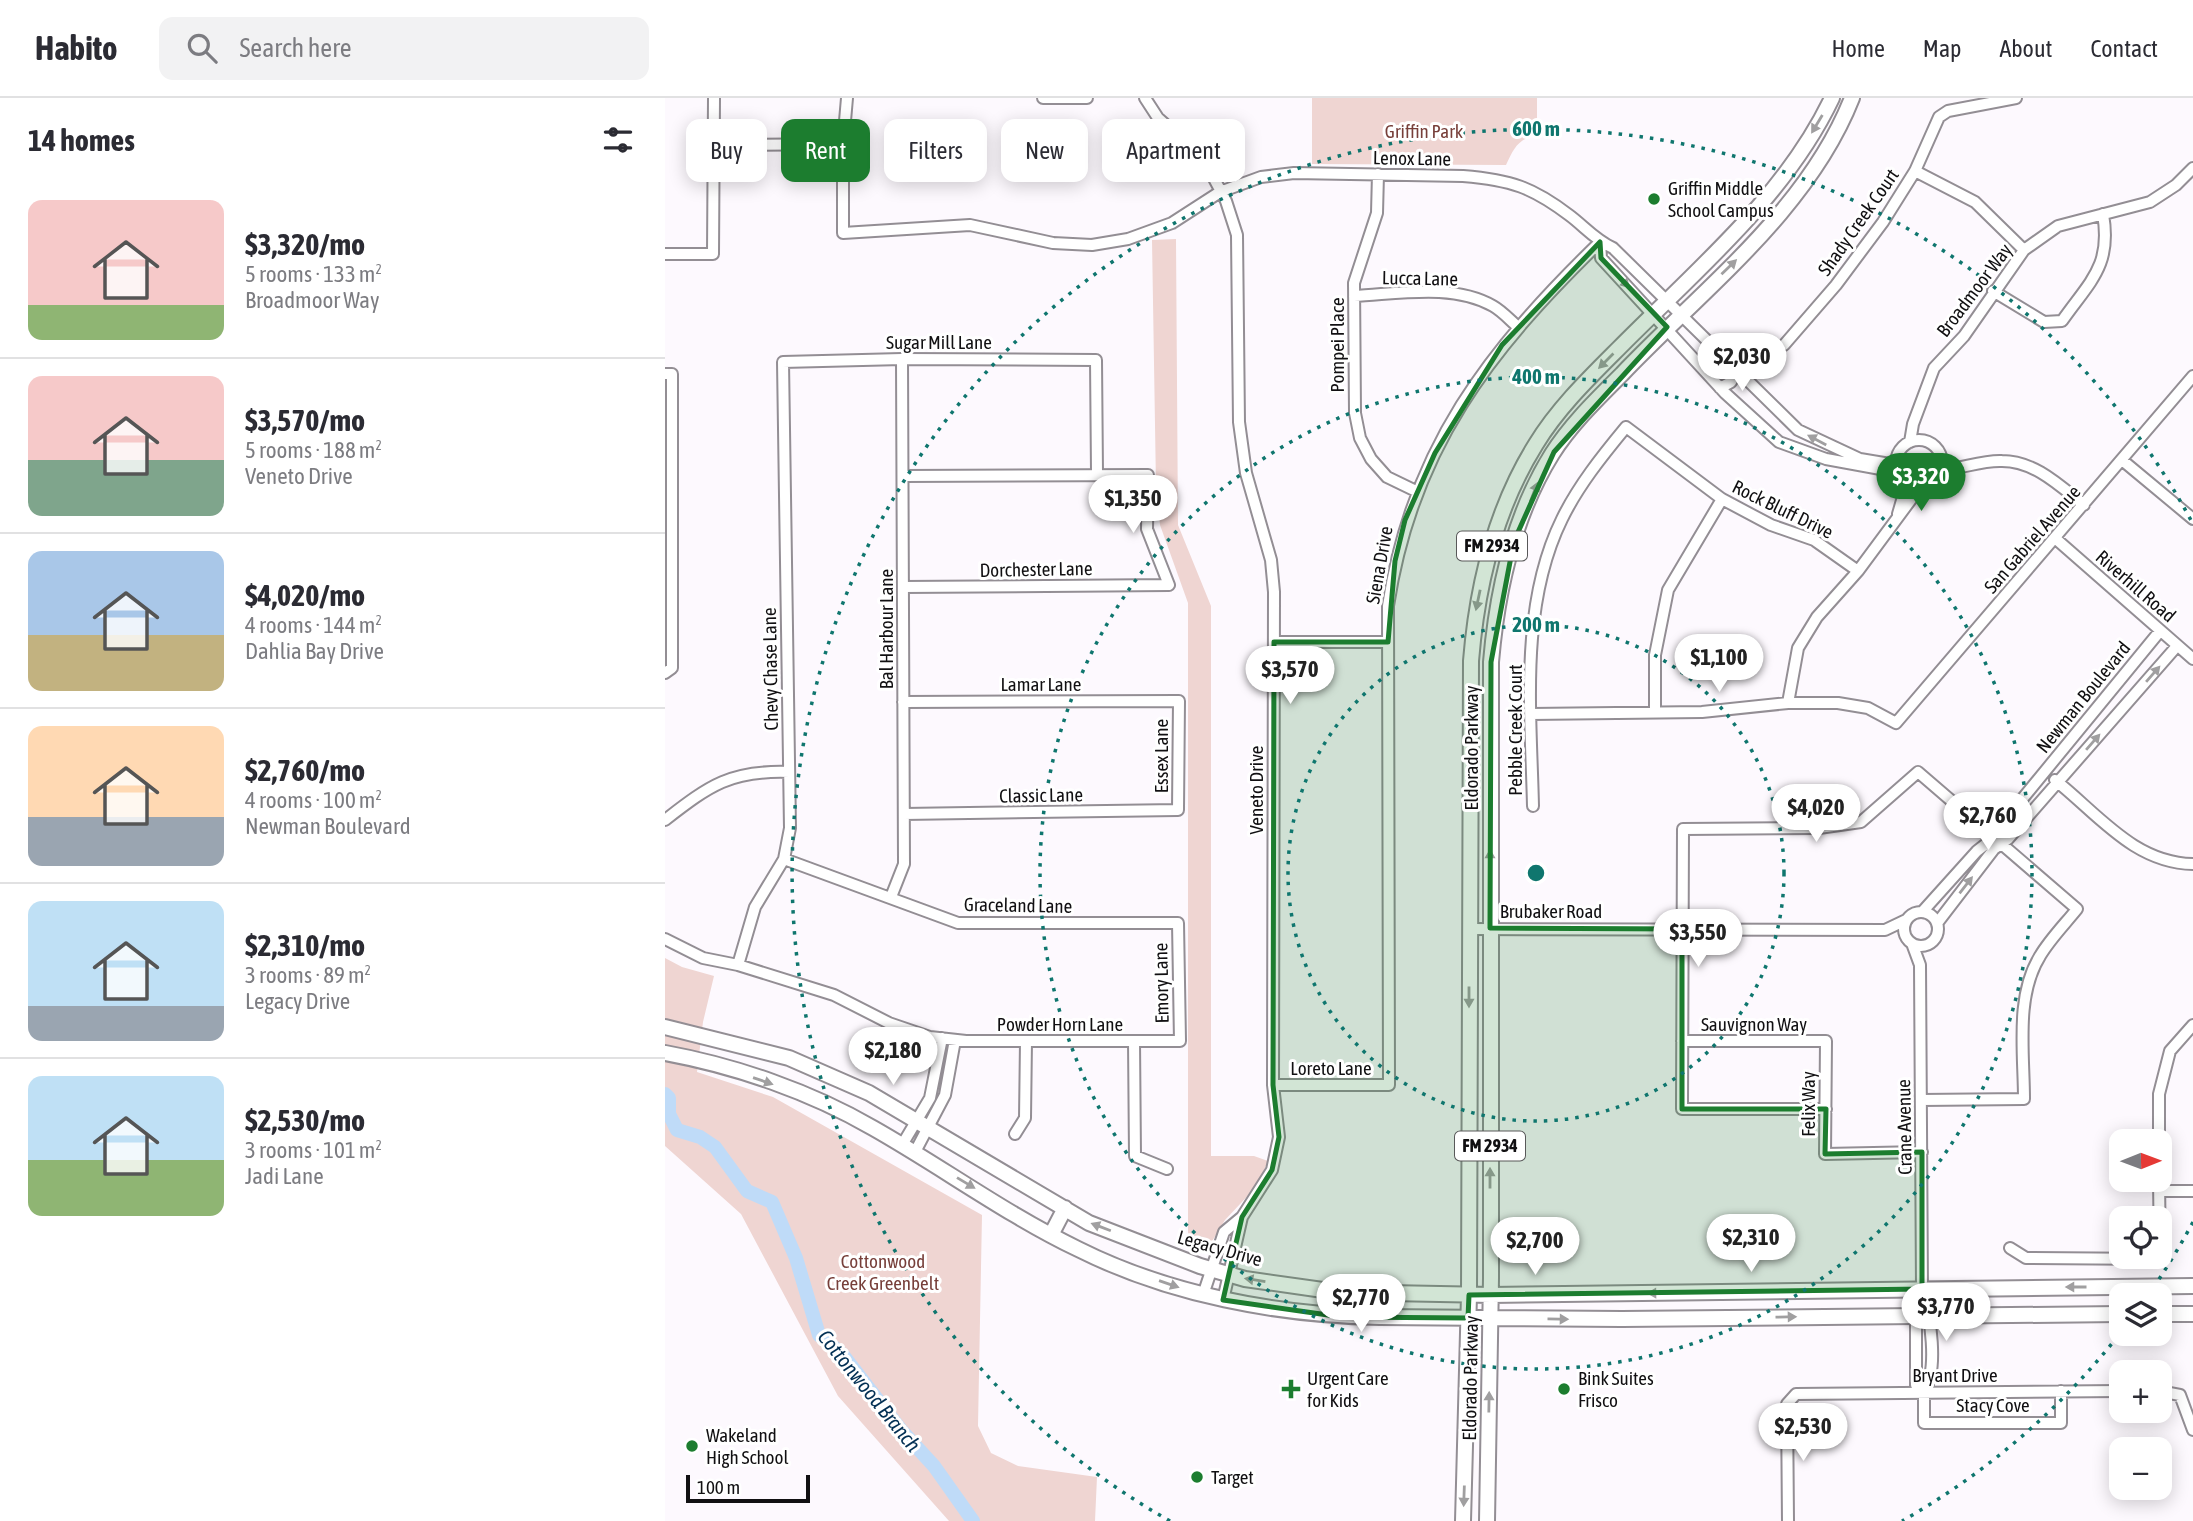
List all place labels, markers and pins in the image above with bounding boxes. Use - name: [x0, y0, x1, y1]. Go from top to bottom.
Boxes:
- place label: Griffin Middle School Campus: [1668, 177, 1774, 221]
- marker: Griffin Middle School Campus: [1646, 191, 1662, 207]
- pin: $2,030: [1685, 334, 1799, 393]
- pin: $3,320: [1864, 454, 1978, 513]
- pin: $1,350: [1076, 476, 1190, 535]
- pin: $1,100: [1662, 634, 1776, 694]
- pin: $3,570: [1233, 646, 1347, 706]
- pin: $4,020: [1759, 784, 1873, 844]
- pin: $2,760: [1931, 792, 2045, 852]
- centre of rings: [1524, 861, 1548, 885]
- pin: $3,550: [1641, 910, 1755, 969]
- pin: $2,180: [836, 1028, 950, 1087]
- pin: $2,310: [1694, 1214, 1808, 1274]
- pin: $2,700: [1478, 1218, 1592, 1277]
- pin: $2,770: [1304, 1274, 1418, 1334]
- pin: $3,770: [1889, 1284, 2003, 1343]
- place label: Urgent Care for Kids: [1307, 1367, 1389, 1411]
- place label: Bink Suites Frisco: [1578, 1367, 1654, 1411]
- marker: Urgent Care for Kids: [1281, 1379, 1301, 1399]
- marker: Bink Suites Frisco: [1556, 1381, 1572, 1397]
- pin: $2,530: [1746, 1404, 1860, 1463]
- place label: Wakeland High School: [706, 1424, 789, 1468]
- marker: Wakeland High School: [684, 1438, 700, 1454]
- place label: Target: [1211, 1466, 1254, 1488]
- marker: Target: [1189, 1469, 1205, 1485]

